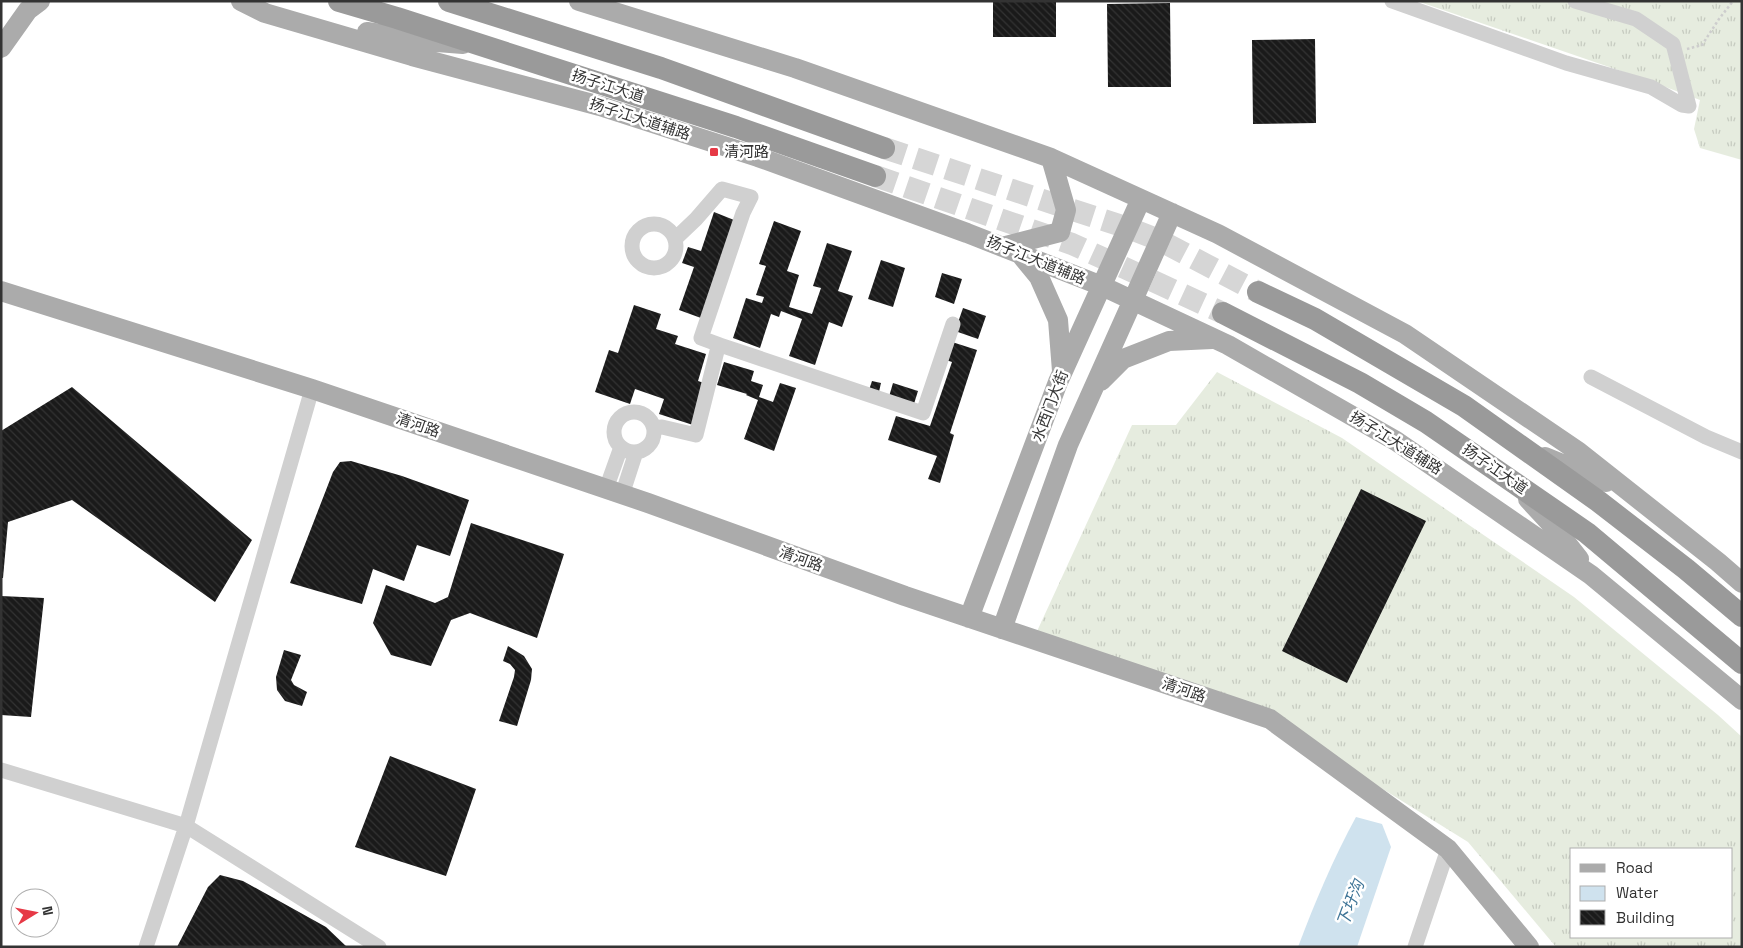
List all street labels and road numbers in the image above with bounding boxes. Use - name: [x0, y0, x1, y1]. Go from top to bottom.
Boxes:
- street label: 扬子江大道: [570, 65, 647, 106]
- street label: 扬子江大道辅路: [587, 93, 693, 144]
- street label: 扬子江大道辅路: [984, 231, 1088, 288]
- street label: 水西门大街: [1027, 367, 1072, 444]
- street label: 扬子江大道辅路: [1347, 407, 1446, 478]
- street label: 清河路: [394, 408, 443, 441]
- street label: 扬子江大道: [1459, 439, 1531, 498]
- street label: 清河路: [777, 542, 826, 575]
- street label: 清河路: [1160, 673, 1209, 706]

